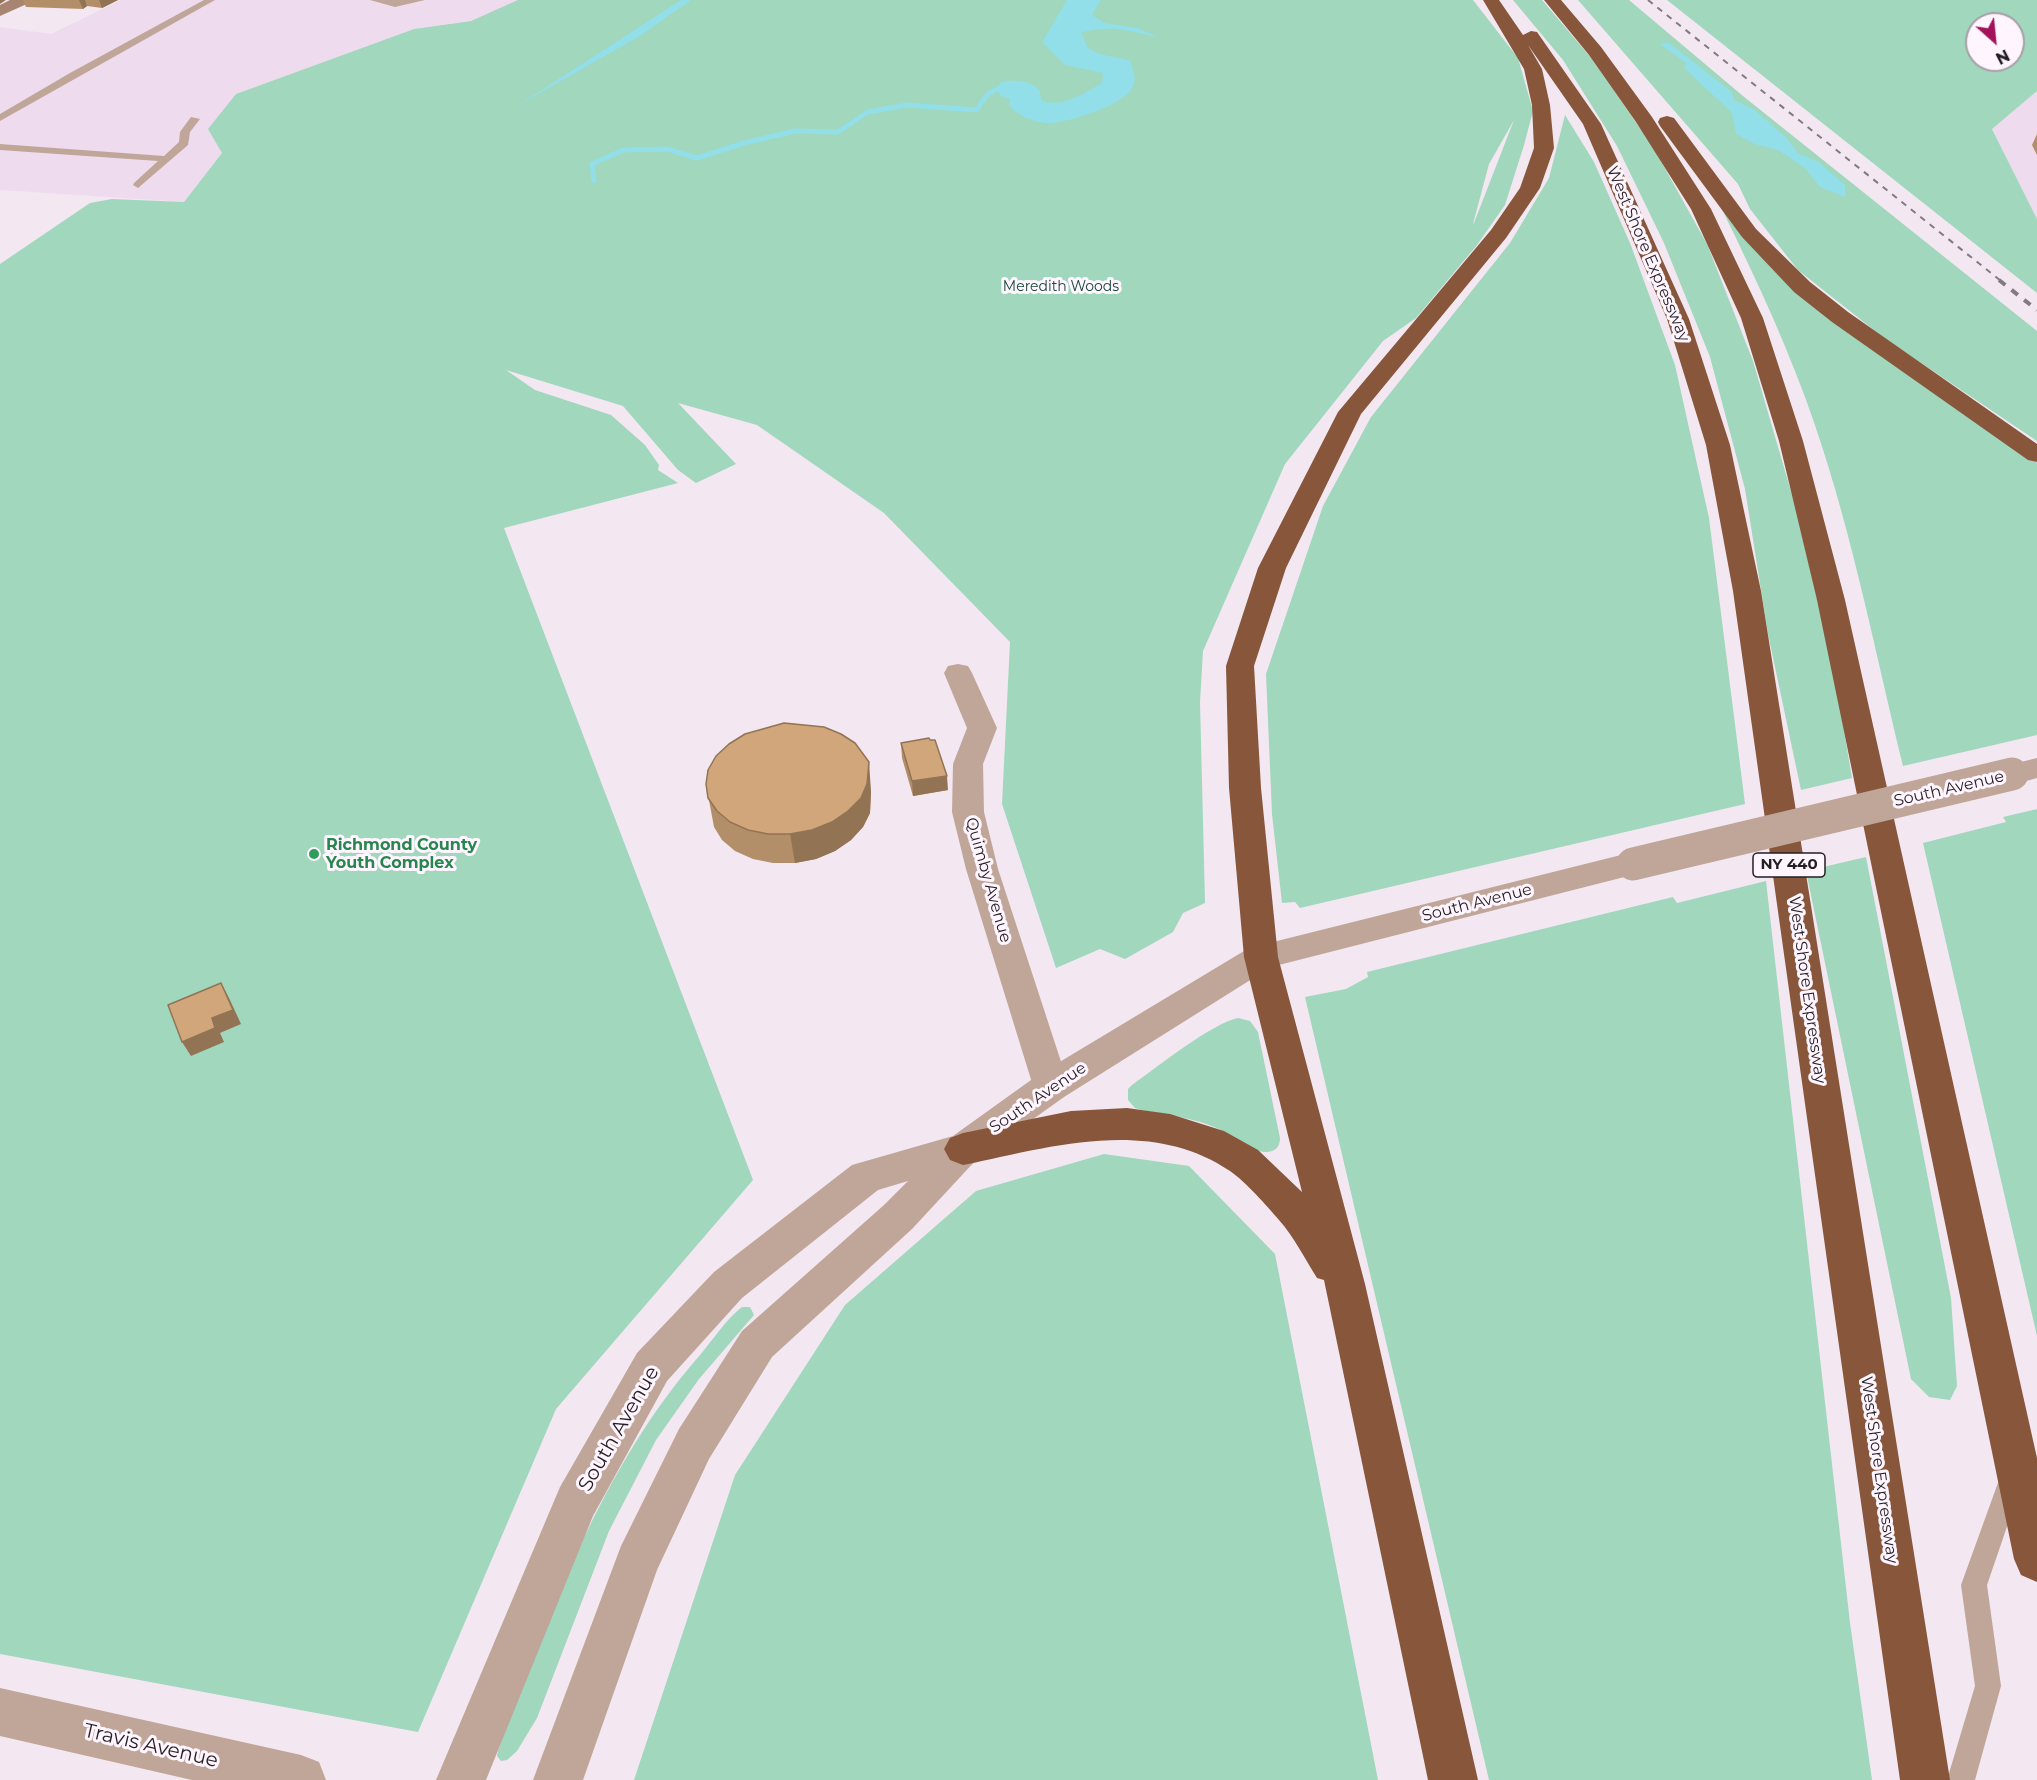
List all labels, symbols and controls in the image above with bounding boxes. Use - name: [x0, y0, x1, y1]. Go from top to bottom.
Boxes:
- north arrow: [1965, 12, 2025, 72]
- text: N: [1992, 45, 2013, 68]
- street label: West Shore Expressway: [1602, 163, 1694, 345]
- park label: Meredith Woods: [1003, 279, 1119, 295]
- street label: South Avenue: [1892, 767, 2006, 811]
- street label: Quimby Avenue: [961, 815, 1015, 945]
- place label: Richmond County Youth Complex: [326, 835, 477, 873]
- marker: Richmond County Youth Complex: [307, 847, 321, 861]
- road number: NY 440: [1753, 853, 1825, 877]
- street label: South Avenue: [1420, 880, 1534, 926]
- street label: West Shore Expressway: [1784, 895, 1830, 1085]
- street label: South Avenue: [986, 1059, 1090, 1137]
- street label: South Avenue: [573, 1362, 665, 1496]
- street label: West Shore Expressway: [1856, 1375, 1902, 1565]
- street label: Travis Avenue: [82, 1719, 220, 1773]

